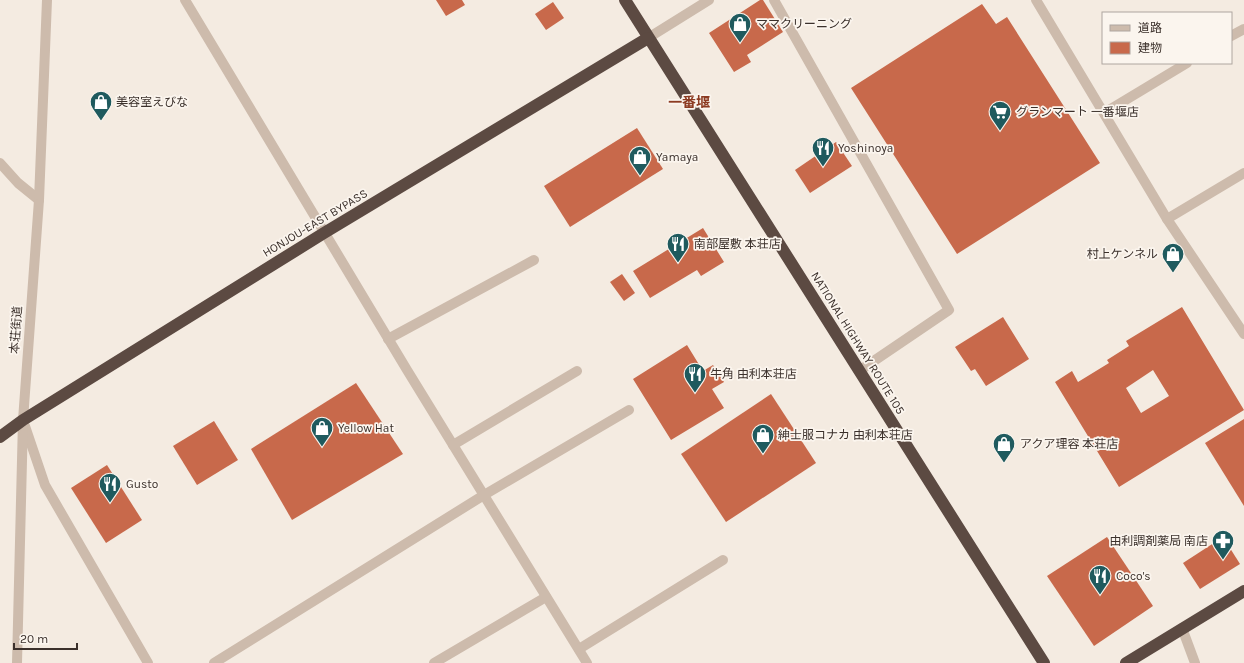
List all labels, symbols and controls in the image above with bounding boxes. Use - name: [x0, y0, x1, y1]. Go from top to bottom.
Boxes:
- shop icon: ママクリーニング: [727, 11, 753, 44]
- legend: [1102, 12, 1232, 64]
- place label: ママクリーニング: [756, 17, 852, 31]
- text: 道路: [1138, 21, 1162, 35]
- text: 建物: [1138, 41, 1162, 55]
- shop icon: 美容室えびな: [88, 89, 114, 122]
- district label: 一番堰: [668, 94, 710, 111]
- place label: 美容室えびな: [116, 95, 188, 109]
- supermarket icon: グランマート 一番堰店: [987, 99, 1013, 132]
- place label: グランマート 一番堰店: [1016, 105, 1139, 119]
- restaurant icon: Yoshinoya: [810, 135, 836, 168]
- place label: Yoshinoya: [838, 141, 893, 155]
- shop icon: Yamaya: [627, 144, 653, 177]
- place label: Yamaya: [656, 150, 698, 164]
- street label: HONJOU-EAST BYPASS: [260, 186, 370, 260]
- restaurant icon: 南部屋敷 本荘店: [665, 231, 691, 264]
- place label: 南部屋敷 本荘店: [694, 237, 781, 251]
- shop icon: 村上ケンネル: [1160, 241, 1186, 274]
- place label: 村上ケンネル: [1087, 247, 1158, 261]
- street label: NATIONAL HIGHWAY ROUTE 105: [808, 269, 908, 417]
- street label: 本荘街道: [7, 306, 25, 354]
- restaurant icon: 牛角 由利本荘店: [682, 361, 708, 394]
- place label: 牛角 由利本荘店: [710, 367, 797, 381]
- shop icon: Yellow Hat: [309, 415, 335, 448]
- place label: Yellow Hat: [338, 421, 394, 435]
- shop icon: 紳士服コナカ 由利本荘店: [750, 422, 776, 455]
- place label: 紳士服コナカ 由利本荘店: [778, 428, 913, 442]
- shop icon: アクア理容 本荘店: [991, 431, 1017, 464]
- place label: アクア理容 本荘店: [1020, 437, 1118, 451]
- restaurant icon: Gusto: [97, 471, 123, 504]
- place label: Gusto: [126, 477, 158, 491]
- pharmacy icon: 由利調剤薬局 南店: [1210, 528, 1236, 561]
- place label: 由利調剤薬局 南店: [1109, 534, 1208, 548]
- restaurant icon: Coco's: [1087, 563, 1113, 596]
- place label: Coco's: [1116, 569, 1151, 583]
- scale bar: [14, 625, 77, 651]
- text: 20 m: [20, 632, 48, 646]

